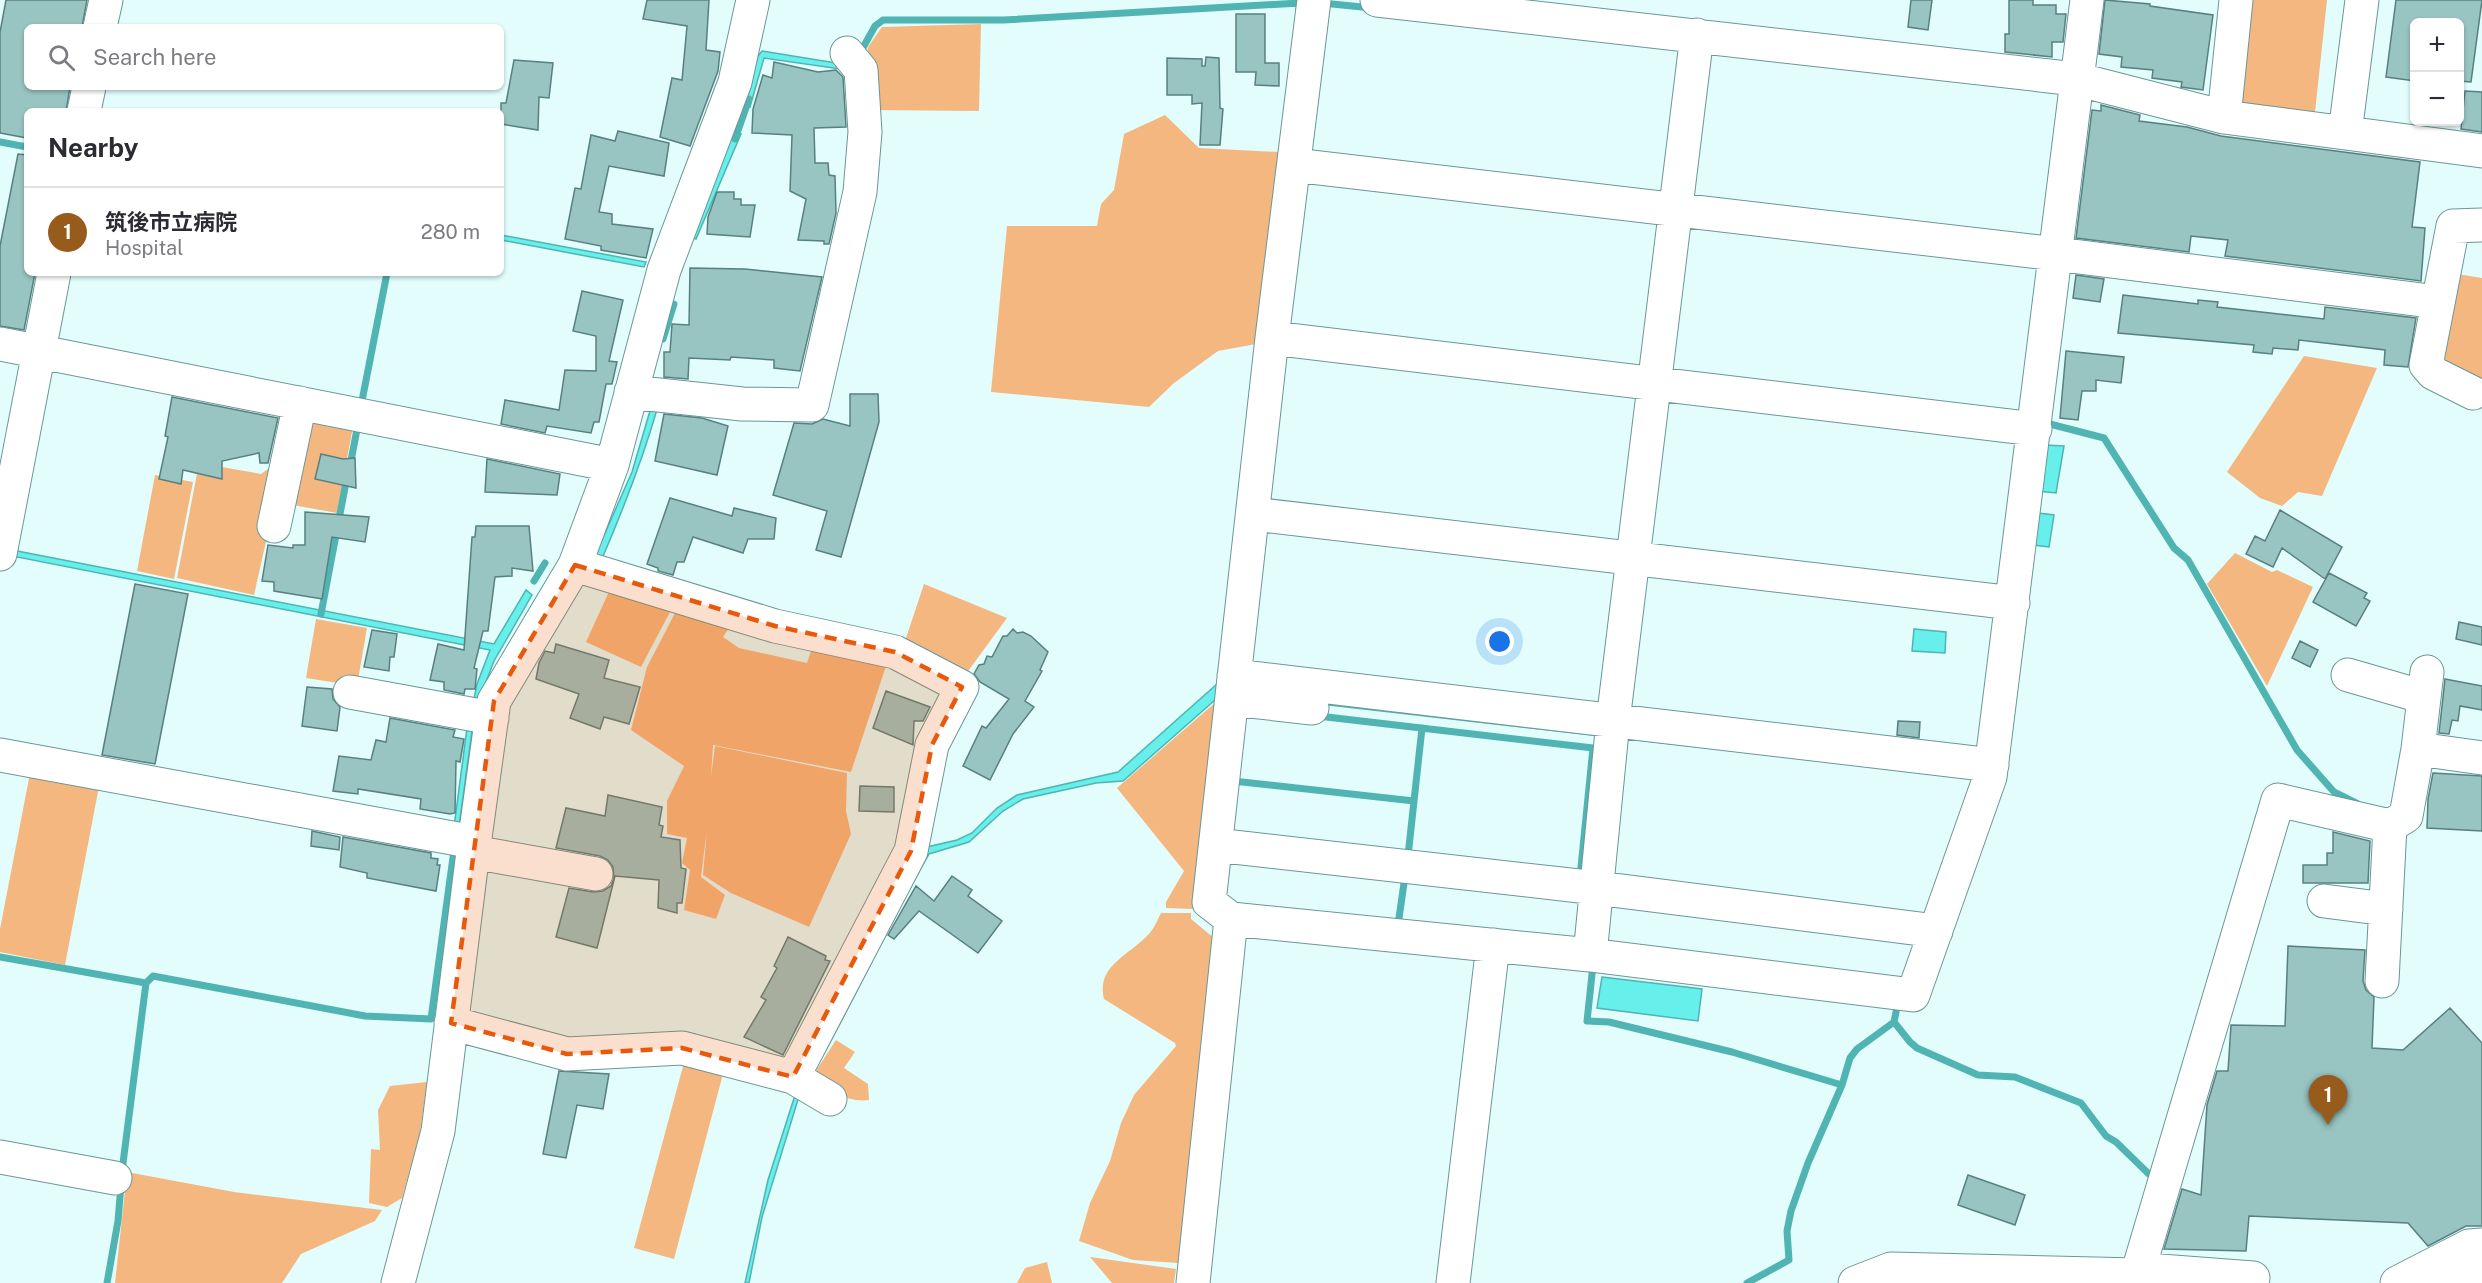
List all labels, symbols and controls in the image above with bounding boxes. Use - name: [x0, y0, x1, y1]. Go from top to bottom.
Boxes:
- map controls: [2410, 18, 2464, 126]
- button: +: [2410, 18, 2464, 72]
- search box: [24, 24, 504, 90]
- icon: search: [45, 41, 78, 74]
- text: Search here: [93, 44, 217, 70]
- button: −: [2410, 72, 2464, 126]
- text: Nearby: [48, 132, 138, 163]
- text: 筑後市立病院: [105, 209, 237, 235]
- text: 1: [63, 220, 72, 244]
- text: 280 m: [421, 220, 480, 244]
- text: Hospital: [105, 236, 183, 260]
- your location: [1485, 627, 1514, 656]
- pin: 1: [2308, 1076, 2348, 1125]

